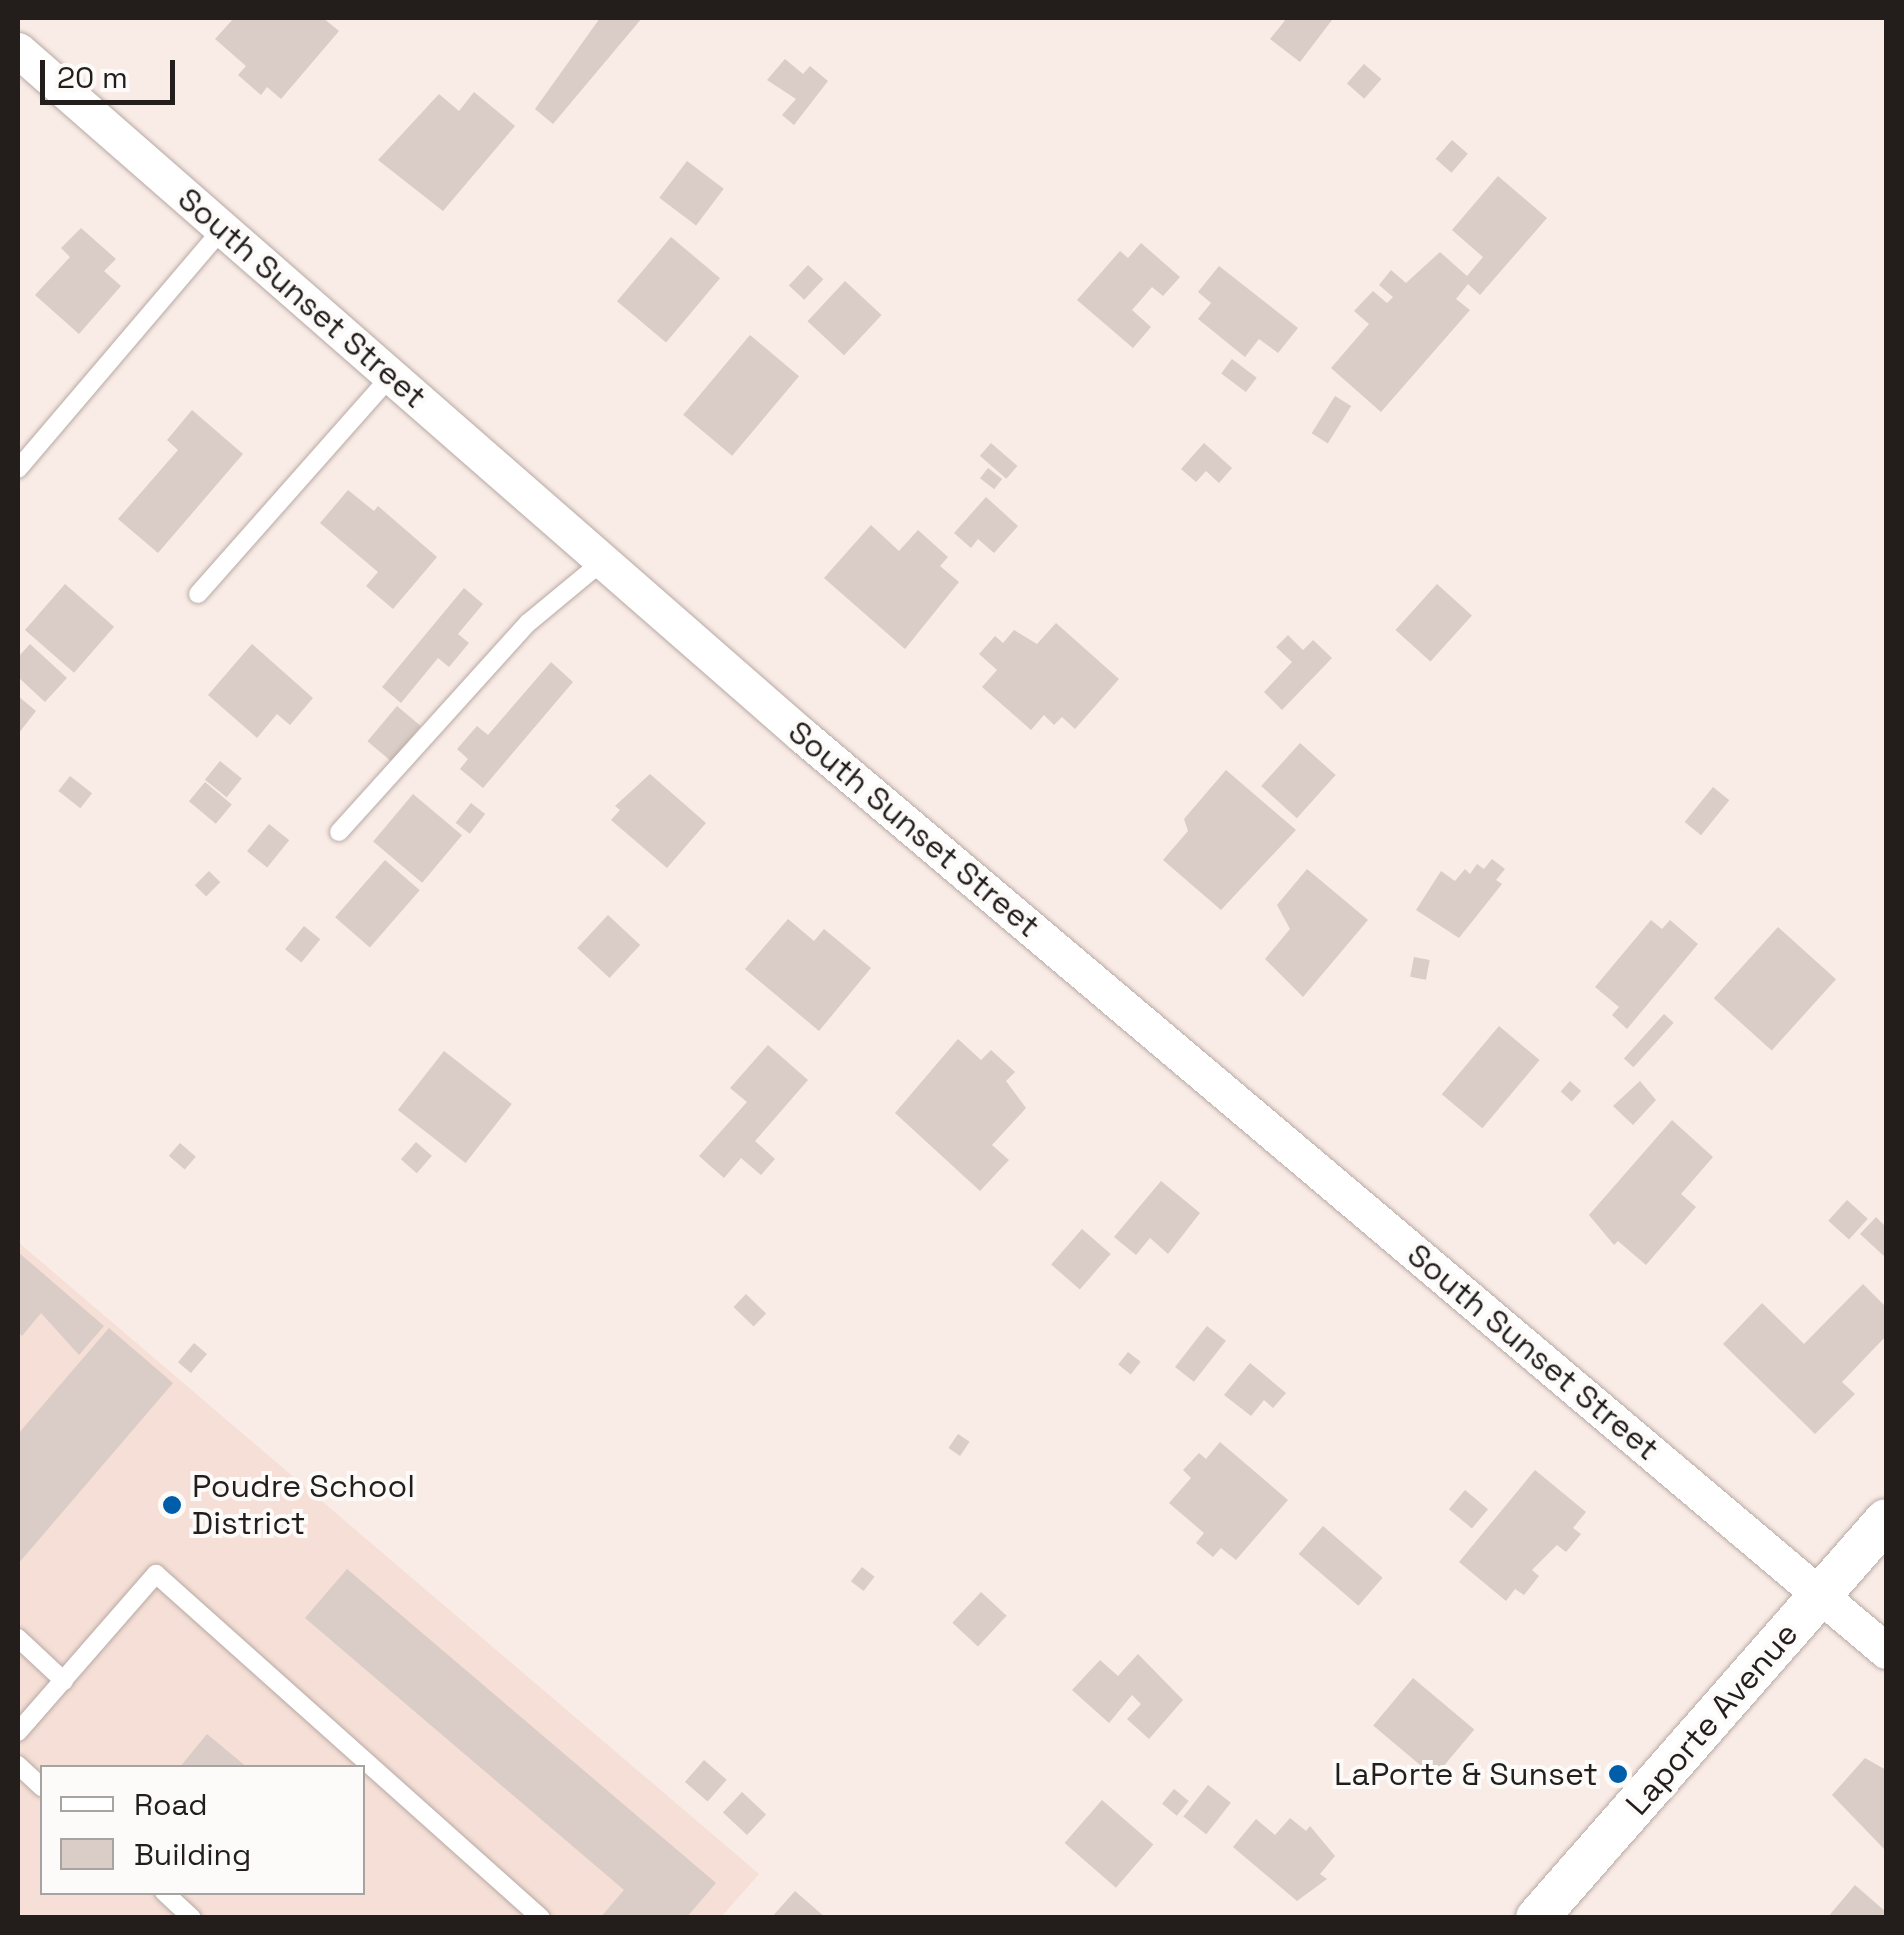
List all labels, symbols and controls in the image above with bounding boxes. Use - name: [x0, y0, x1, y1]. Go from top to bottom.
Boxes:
- scale bar: [45, 40, 180, 102]
- text: 20 m: [57, 58, 128, 97]
- street label: South Sunset Street: [170, 180, 434, 416]
- street label: South Sunset Street: [781, 713, 1047, 945]
- street label: South Sunset Street: [1400, 1236, 1666, 1468]
- place label: Poudre School District: [192, 1468, 415, 1543]
- marker: Poudre School District: [161, 1494, 183, 1516]
- street label: Laporte Avenue: [1618, 1615, 1806, 1823]
- place label: LaPorte & Sunset: [1334, 1755, 1598, 1793]
- marker: LaPorte & Sunset: [1607, 1763, 1629, 1785]
- legend: [40, 1765, 365, 1895]
- text: Road: [134, 1785, 208, 1824]
- text: Building: [134, 1835, 251, 1874]

